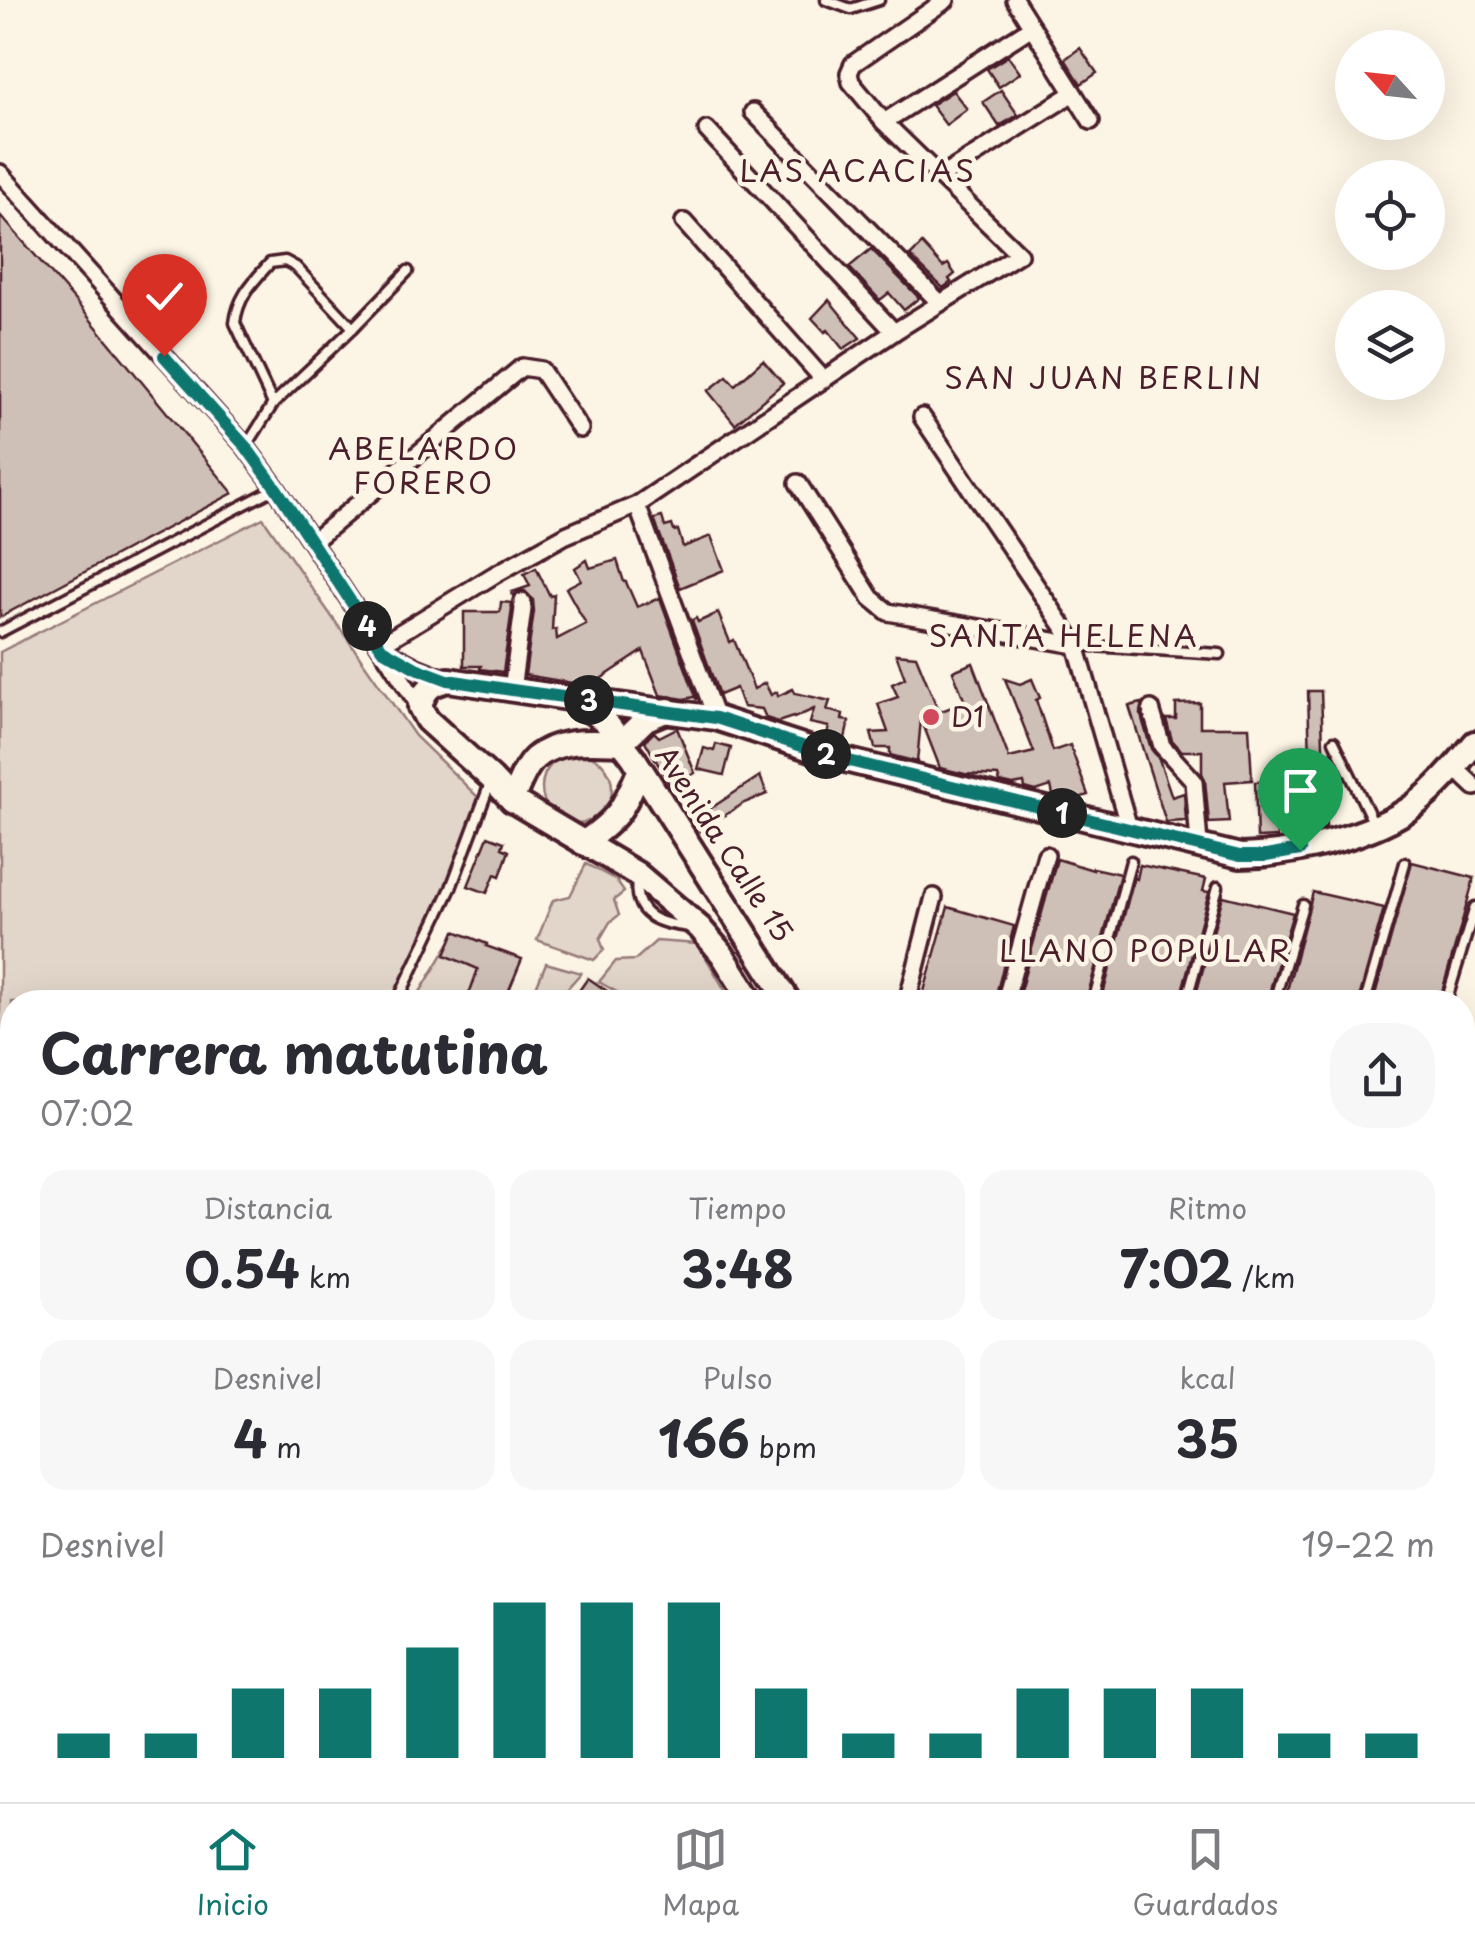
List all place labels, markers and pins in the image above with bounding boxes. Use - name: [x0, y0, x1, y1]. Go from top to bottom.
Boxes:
- pin: [122, 254, 207, 357]
- pin: 4: [342, 601, 392, 651]
- pin: 3: [564, 675, 614, 725]
- place label: D1: [951, 694, 984, 737]
- marker: D1: [920, 706, 942, 728]
- pin: 2: [801, 729, 851, 779]
- pin: [1258, 748, 1343, 851]
- pin: 1: [1037, 788, 1087, 838]

